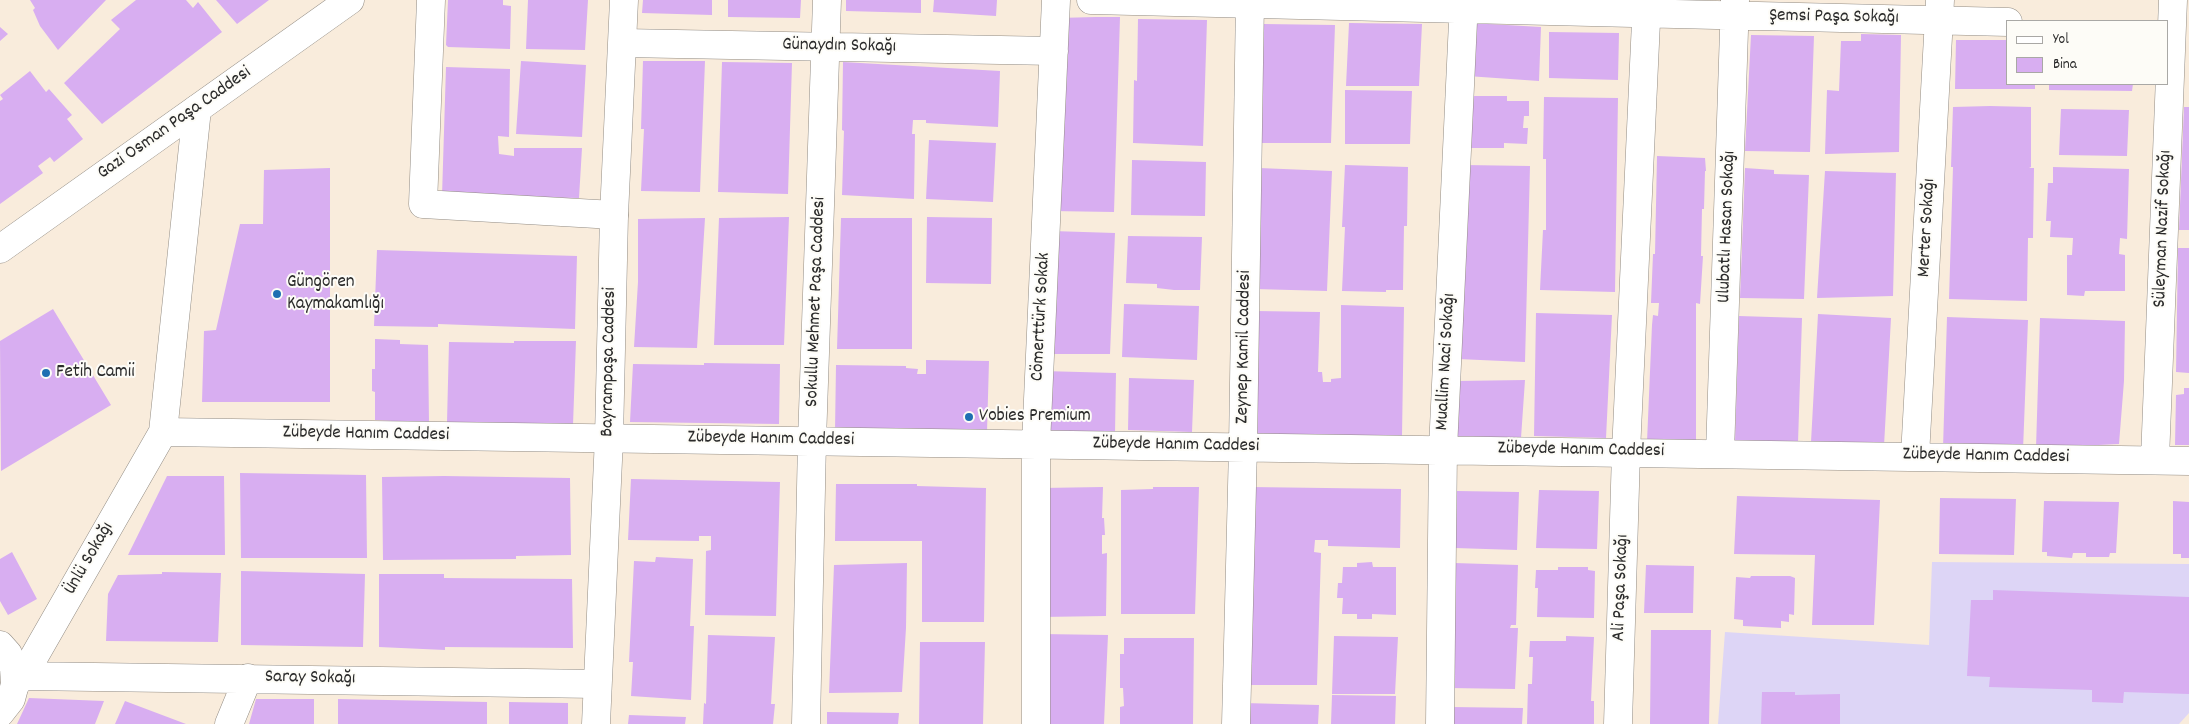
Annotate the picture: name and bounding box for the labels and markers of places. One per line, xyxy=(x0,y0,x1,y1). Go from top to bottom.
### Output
place label: Güngören Kaymakamlığı xyxy=(287,272,384,316)
marker: Güngören Kaymakamlığı xyxy=(271,288,283,300)
place label: Fetih Camii xyxy=(56,362,135,384)
marker: Fetih Camii xyxy=(40,367,52,379)
place label: Vobies Premium xyxy=(979,406,1091,428)
marker: Vobies Premium xyxy=(963,411,975,423)

